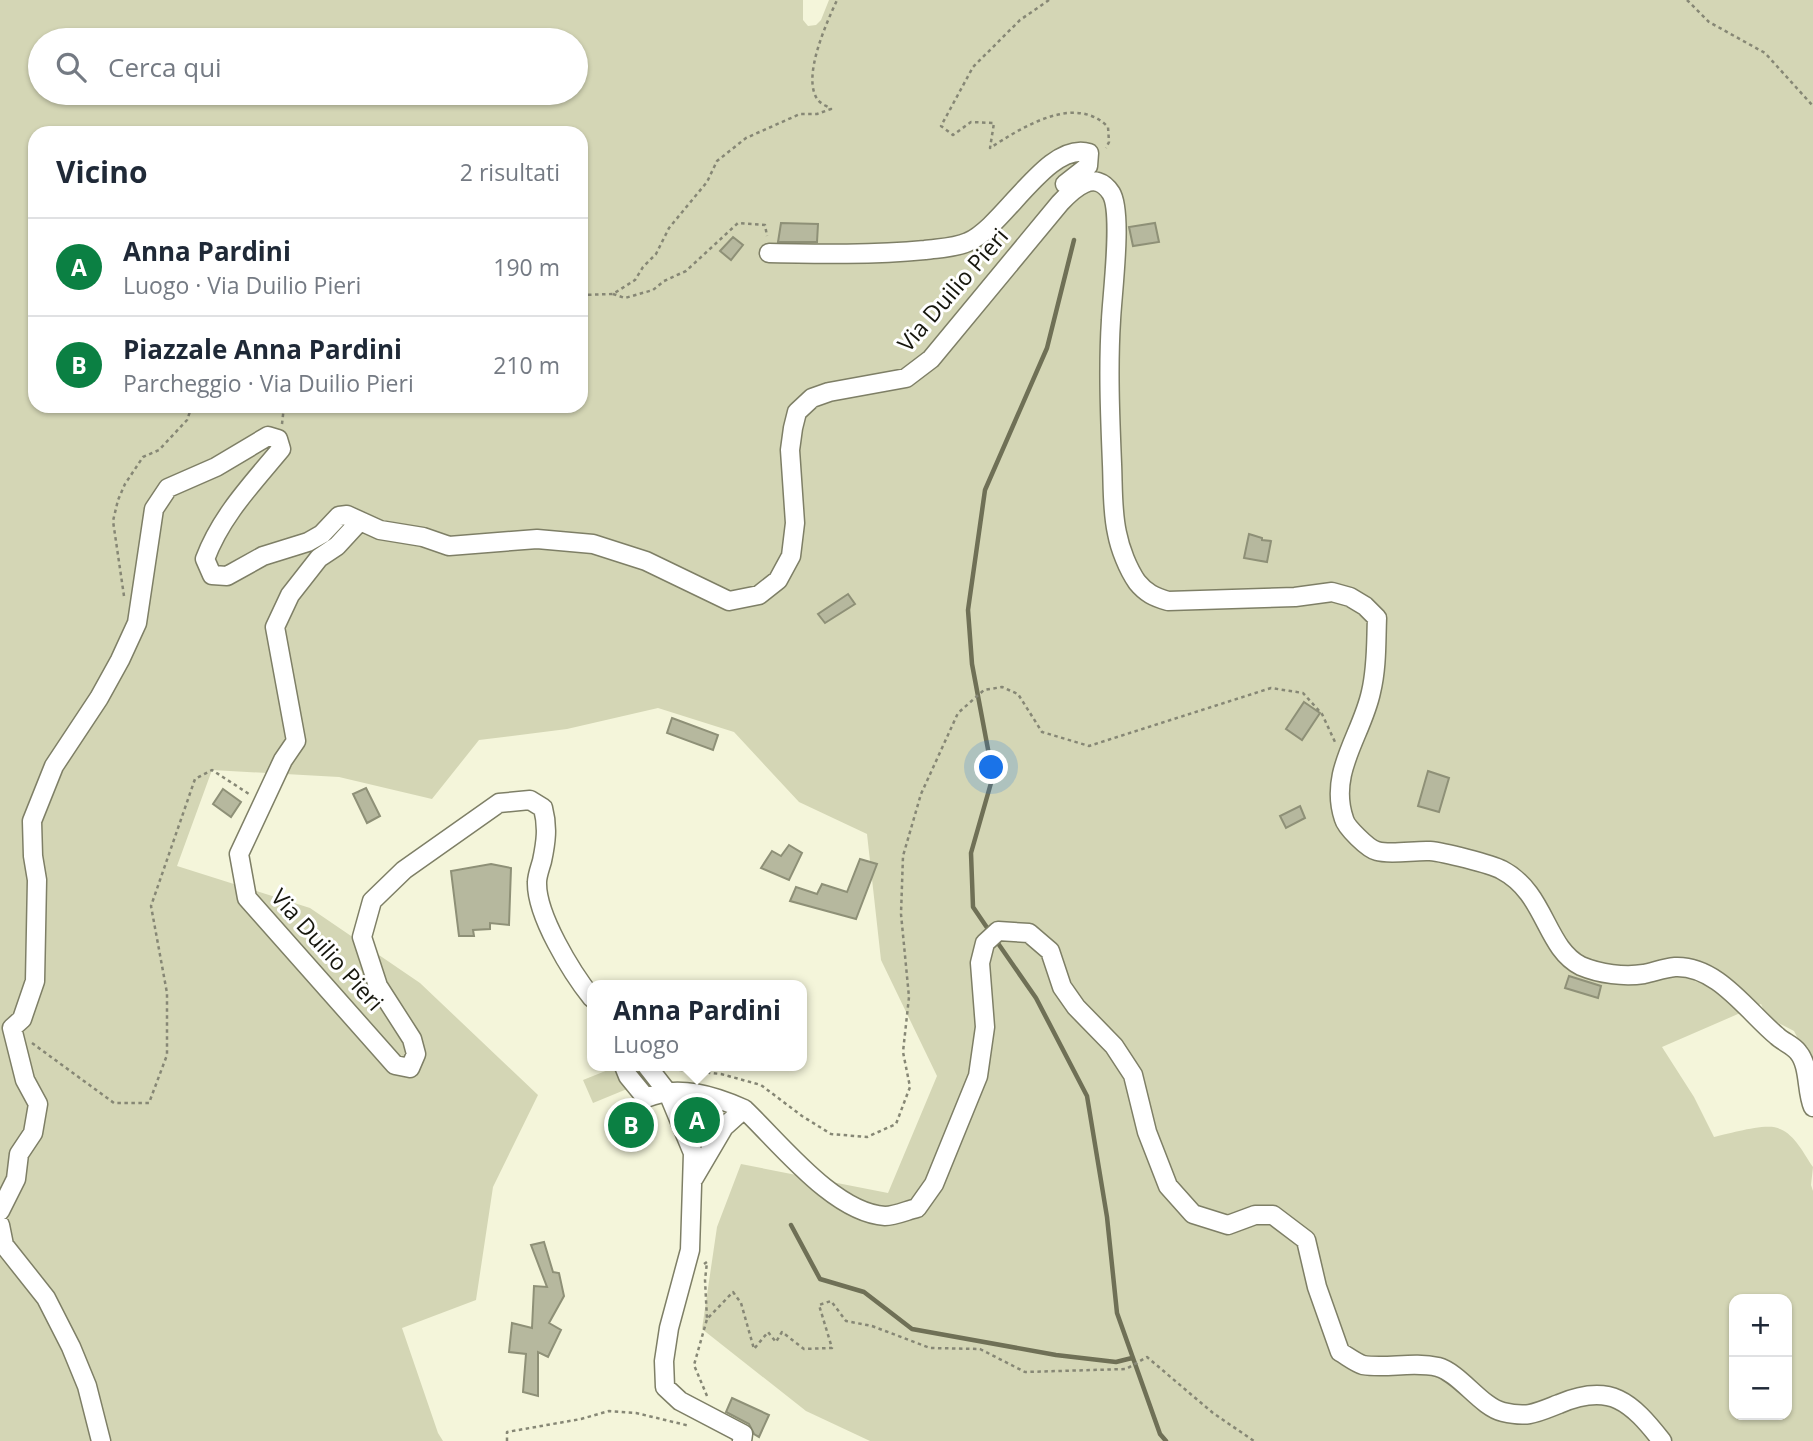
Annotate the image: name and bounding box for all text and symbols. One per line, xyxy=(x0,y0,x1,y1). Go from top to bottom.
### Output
search box xyxy=(28,28,588,105)
icon: search xyxy=(52,48,90,86)
text: Cerca qui xyxy=(108,49,222,85)
text: Vicino xyxy=(56,151,148,192)
text: 2 risultati xyxy=(460,156,560,188)
street label: Via Duilio Pieri xyxy=(890,221,1015,358)
text: Anna Pardini xyxy=(123,233,291,269)
text: A xyxy=(71,251,87,283)
text: 190 m xyxy=(493,251,560,283)
text: Luogo · Via Duilio Pieri xyxy=(123,269,361,301)
text: Piazzale Anna Pardini xyxy=(123,331,402,367)
text: B xyxy=(71,349,87,381)
text: 210 m xyxy=(493,349,560,381)
text: Parcheggio · Via Duilio Pieri xyxy=(123,367,414,399)
your location xyxy=(974,750,1008,784)
street label: Via Duilio Pieri xyxy=(264,881,391,1017)
popup xyxy=(587,980,807,1071)
text: Anna Pardini xyxy=(613,992,781,1028)
text: Luogo xyxy=(613,1028,679,1060)
pin: A xyxy=(674,1094,720,1146)
pin: B xyxy=(608,1099,654,1151)
map controls xyxy=(1729,1294,1792,1420)
button: + xyxy=(1729,1294,1792,1357)
button: − xyxy=(1729,1357,1792,1420)

